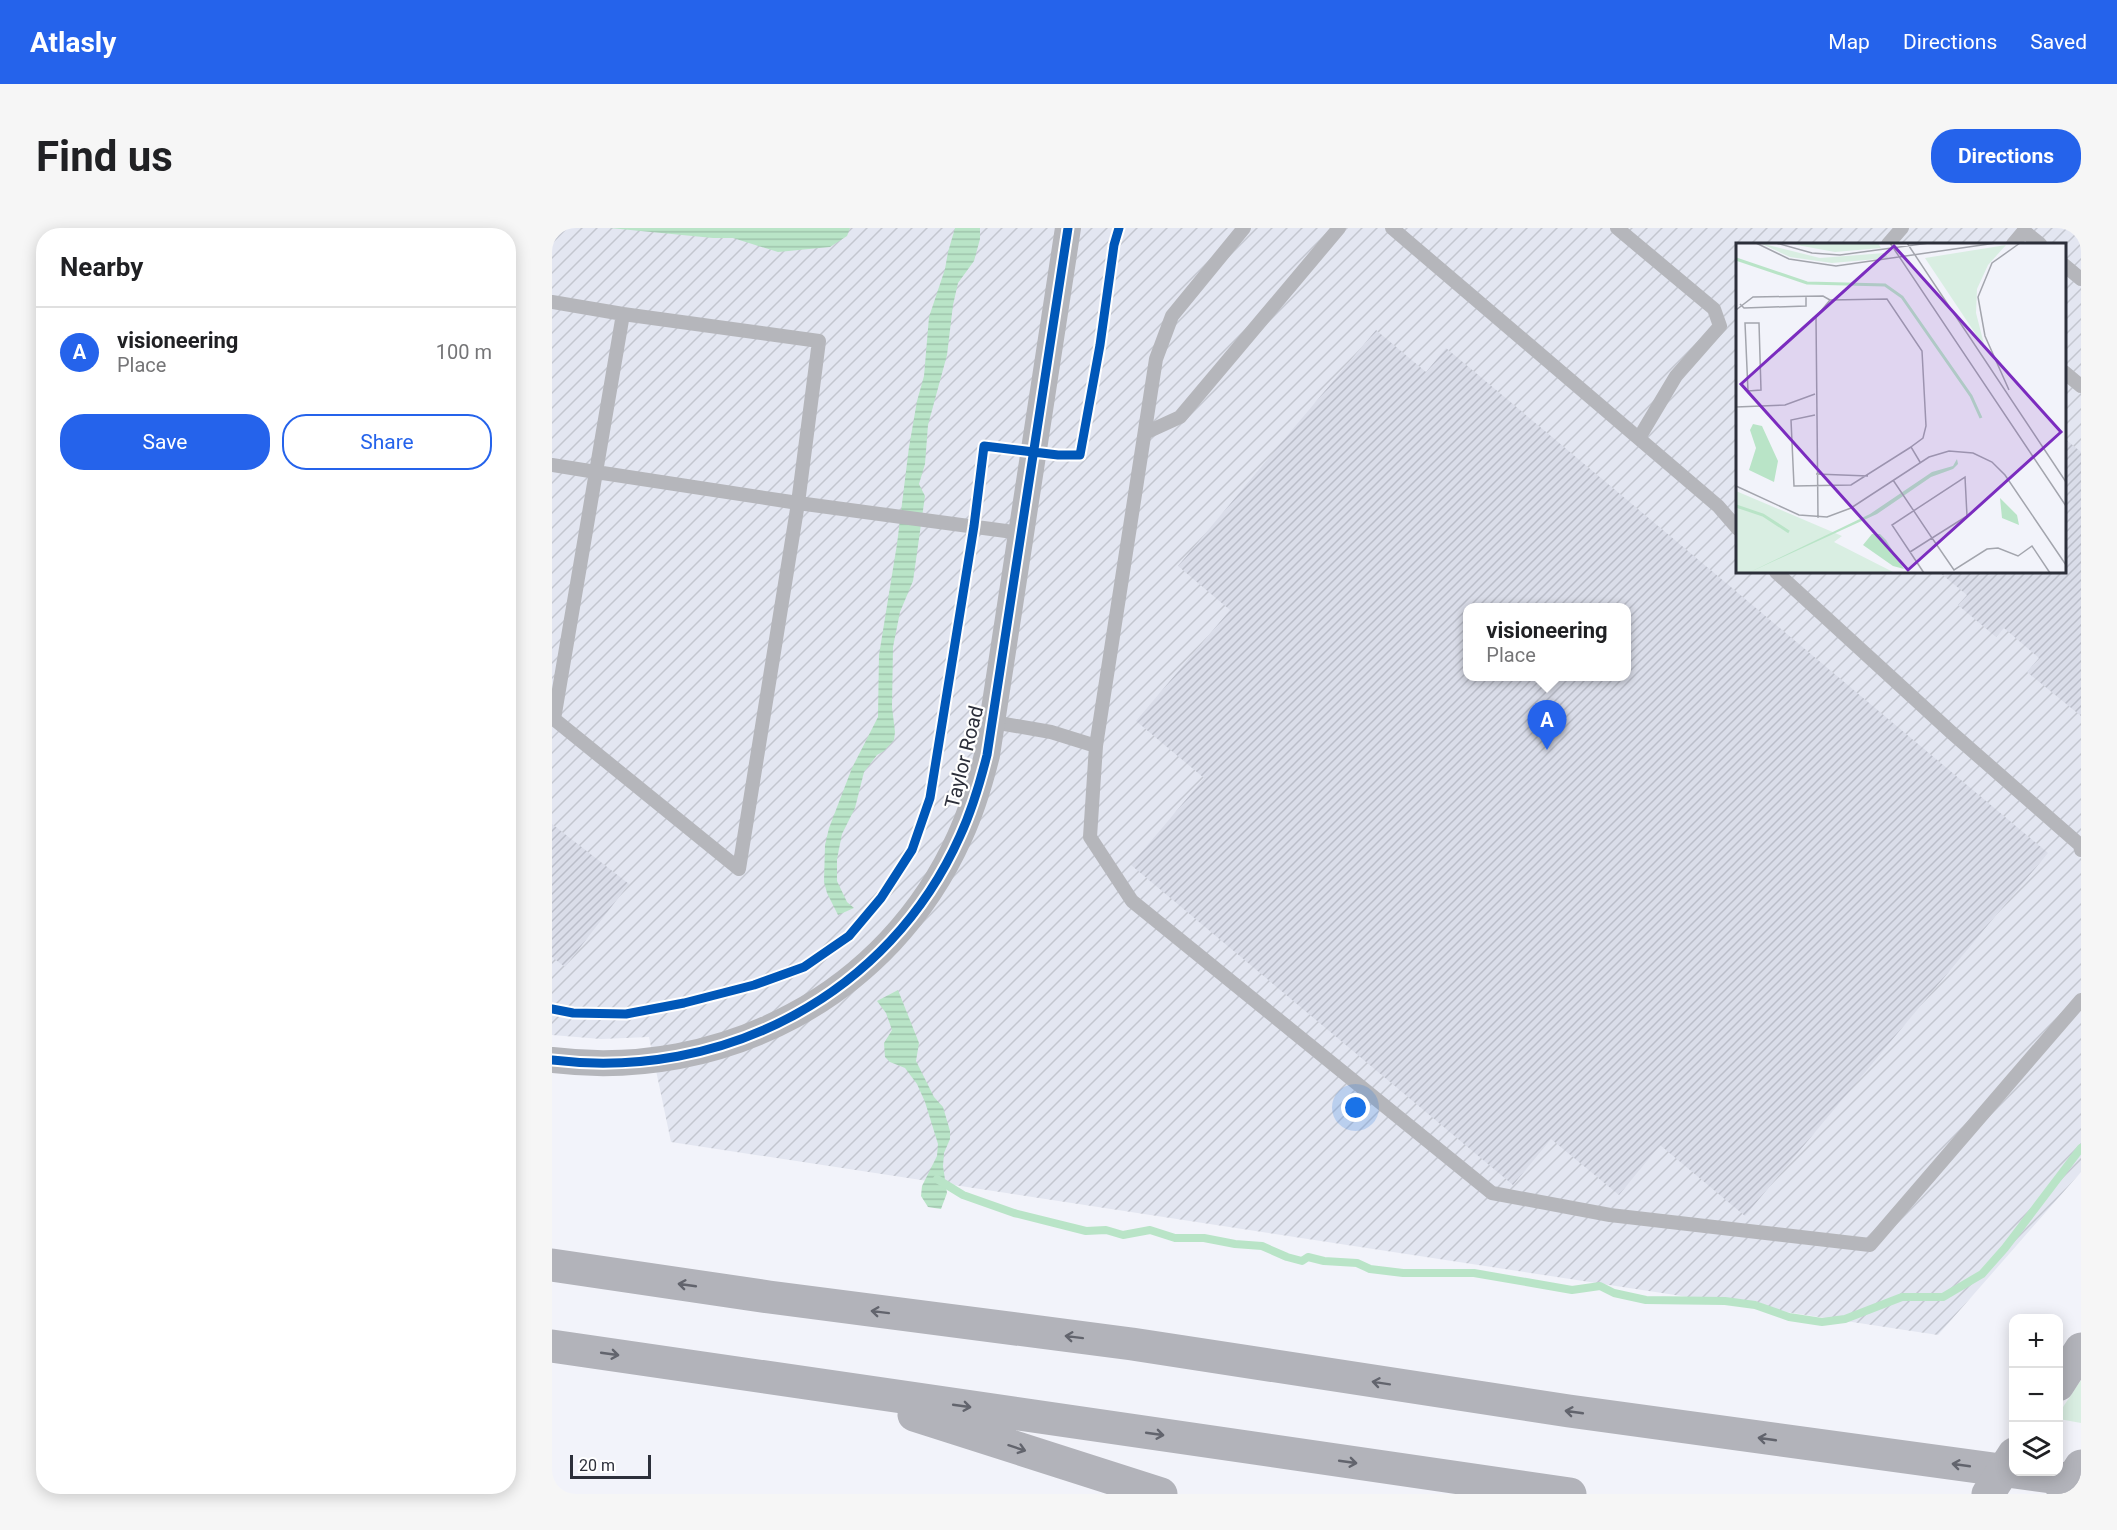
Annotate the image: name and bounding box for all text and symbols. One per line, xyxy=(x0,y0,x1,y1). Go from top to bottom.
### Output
text: Atlasly xyxy=(30,26,116,59)
text: Map xyxy=(1828,30,1870,54)
text: Directions xyxy=(1903,30,1997,54)
text: Saved xyxy=(2030,30,2087,54)
button: Directions xyxy=(1931,129,2081,183)
text: Find us xyxy=(36,132,173,181)
inset map xyxy=(1736,243,2066,573)
text: Nearby xyxy=(60,252,143,282)
text: visioneering xyxy=(117,328,238,353)
text: A xyxy=(73,340,86,364)
text: 100 m xyxy=(436,340,492,364)
text: Place xyxy=(117,353,166,377)
button: Save xyxy=(60,414,270,470)
button: Share xyxy=(282,414,492,470)
popup xyxy=(1463,603,1631,681)
text: visioneering xyxy=(1486,618,1608,643)
text: Place xyxy=(1486,643,1536,667)
pin: A xyxy=(1528,700,1566,750)
street label: Taylor Road xyxy=(940,703,988,811)
your location xyxy=(1341,1093,1370,1122)
one-way arrow xyxy=(678,1280,697,1291)
one-way arrow xyxy=(871,1306,891,1317)
map controls xyxy=(2009,1314,2063,1476)
button: + xyxy=(2009,1314,2063,1368)
one-way arrow xyxy=(1064,1331,1084,1342)
one-way arrow xyxy=(599,1349,619,1360)
button: − xyxy=(2009,1368,2063,1422)
one-way arrow xyxy=(1372,1377,1392,1388)
one-way arrow xyxy=(952,1401,971,1412)
one-way arrow xyxy=(1565,1407,1585,1418)
button: layers xyxy=(2009,1422,2063,1476)
one-way arrow xyxy=(1145,1429,1164,1440)
one-way arrow xyxy=(1758,1433,1778,1444)
one-way arrow xyxy=(1007,1443,1026,1454)
scale bar xyxy=(570,1452,651,1480)
text: 20 m xyxy=(579,1456,615,1475)
one-way arrow xyxy=(1338,1456,1357,1467)
one-way arrow xyxy=(1951,1459,1971,1470)

